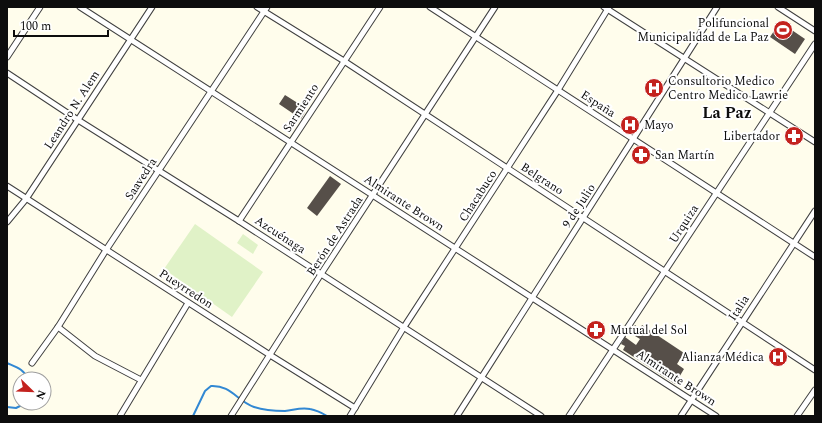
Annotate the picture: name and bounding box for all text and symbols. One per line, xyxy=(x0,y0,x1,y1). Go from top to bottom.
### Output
scale bar xyxy=(14,12,108,38)
place label: Polifuncional Municipalidad de La Paz xyxy=(637,14,769,47)
text: 100 m xyxy=(20,17,51,36)
sports icon: Polifuncional Municipalidad de La Paz xyxy=(772,19,794,41)
street label: Leandro N. Alem xyxy=(39,67,105,153)
place label: Consultorio Medico Centro Medico Lawrie xyxy=(668,72,788,105)
hospital icon: Consultorio Medico Centro Medico Lawrie xyxy=(643,77,665,99)
street label: Sarmiento xyxy=(278,80,324,136)
street label: España xyxy=(577,86,619,123)
district label: La Paz xyxy=(702,101,752,125)
hospital icon: Mayo xyxy=(619,114,641,136)
place label: Mayo xyxy=(644,116,674,135)
pharmacy icon: Libertador xyxy=(783,125,805,147)
place label: Libertador xyxy=(723,127,780,146)
pharmacy icon: San Martín xyxy=(630,144,652,166)
place label: San Martín xyxy=(655,146,715,165)
street label: Saavedra xyxy=(120,154,162,204)
street label: Belgrano xyxy=(517,158,567,200)
street label: Chacabuco xyxy=(454,166,502,226)
street label: Almirante Brown xyxy=(360,170,448,236)
street label: 9 de Julio xyxy=(558,180,600,232)
street label: Berón de Astrada xyxy=(302,192,368,280)
street label: Urquiza xyxy=(664,201,704,247)
street label: Azcuénaga xyxy=(251,211,309,259)
street label: Pueyrredon xyxy=(155,264,217,314)
street label: Italia xyxy=(723,291,755,325)
pharmacy icon: Mutual del Sol xyxy=(585,319,607,341)
place label: Mutual del Sol xyxy=(610,321,687,340)
street label: Almirante Brown xyxy=(632,345,720,411)
hospital icon: Alianza Médica xyxy=(767,346,789,368)
place label: Alianza Médica xyxy=(681,348,764,367)
north arrow xyxy=(12,371,52,411)
text: N xyxy=(31,387,50,402)

